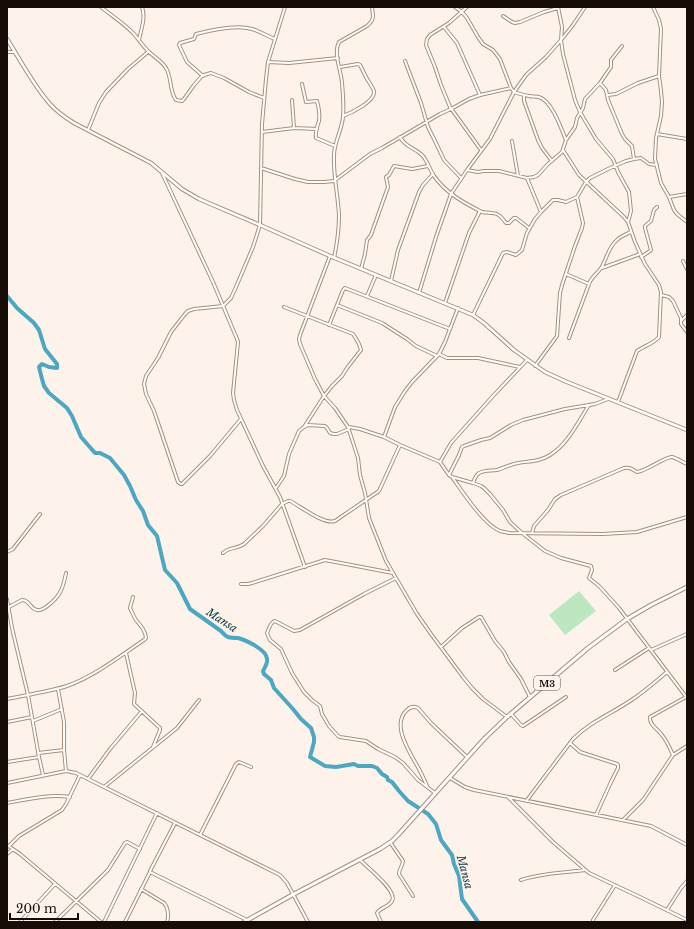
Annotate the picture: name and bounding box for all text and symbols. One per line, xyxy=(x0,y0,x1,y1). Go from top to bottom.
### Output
water label: Mansa xyxy=(203,604,240,635)
road number: M3 xyxy=(534,676,560,690)
water label: Mansa xyxy=(454,853,476,890)
scale bar xyxy=(10,895,78,921)
text: 200 m xyxy=(16,901,57,916)

